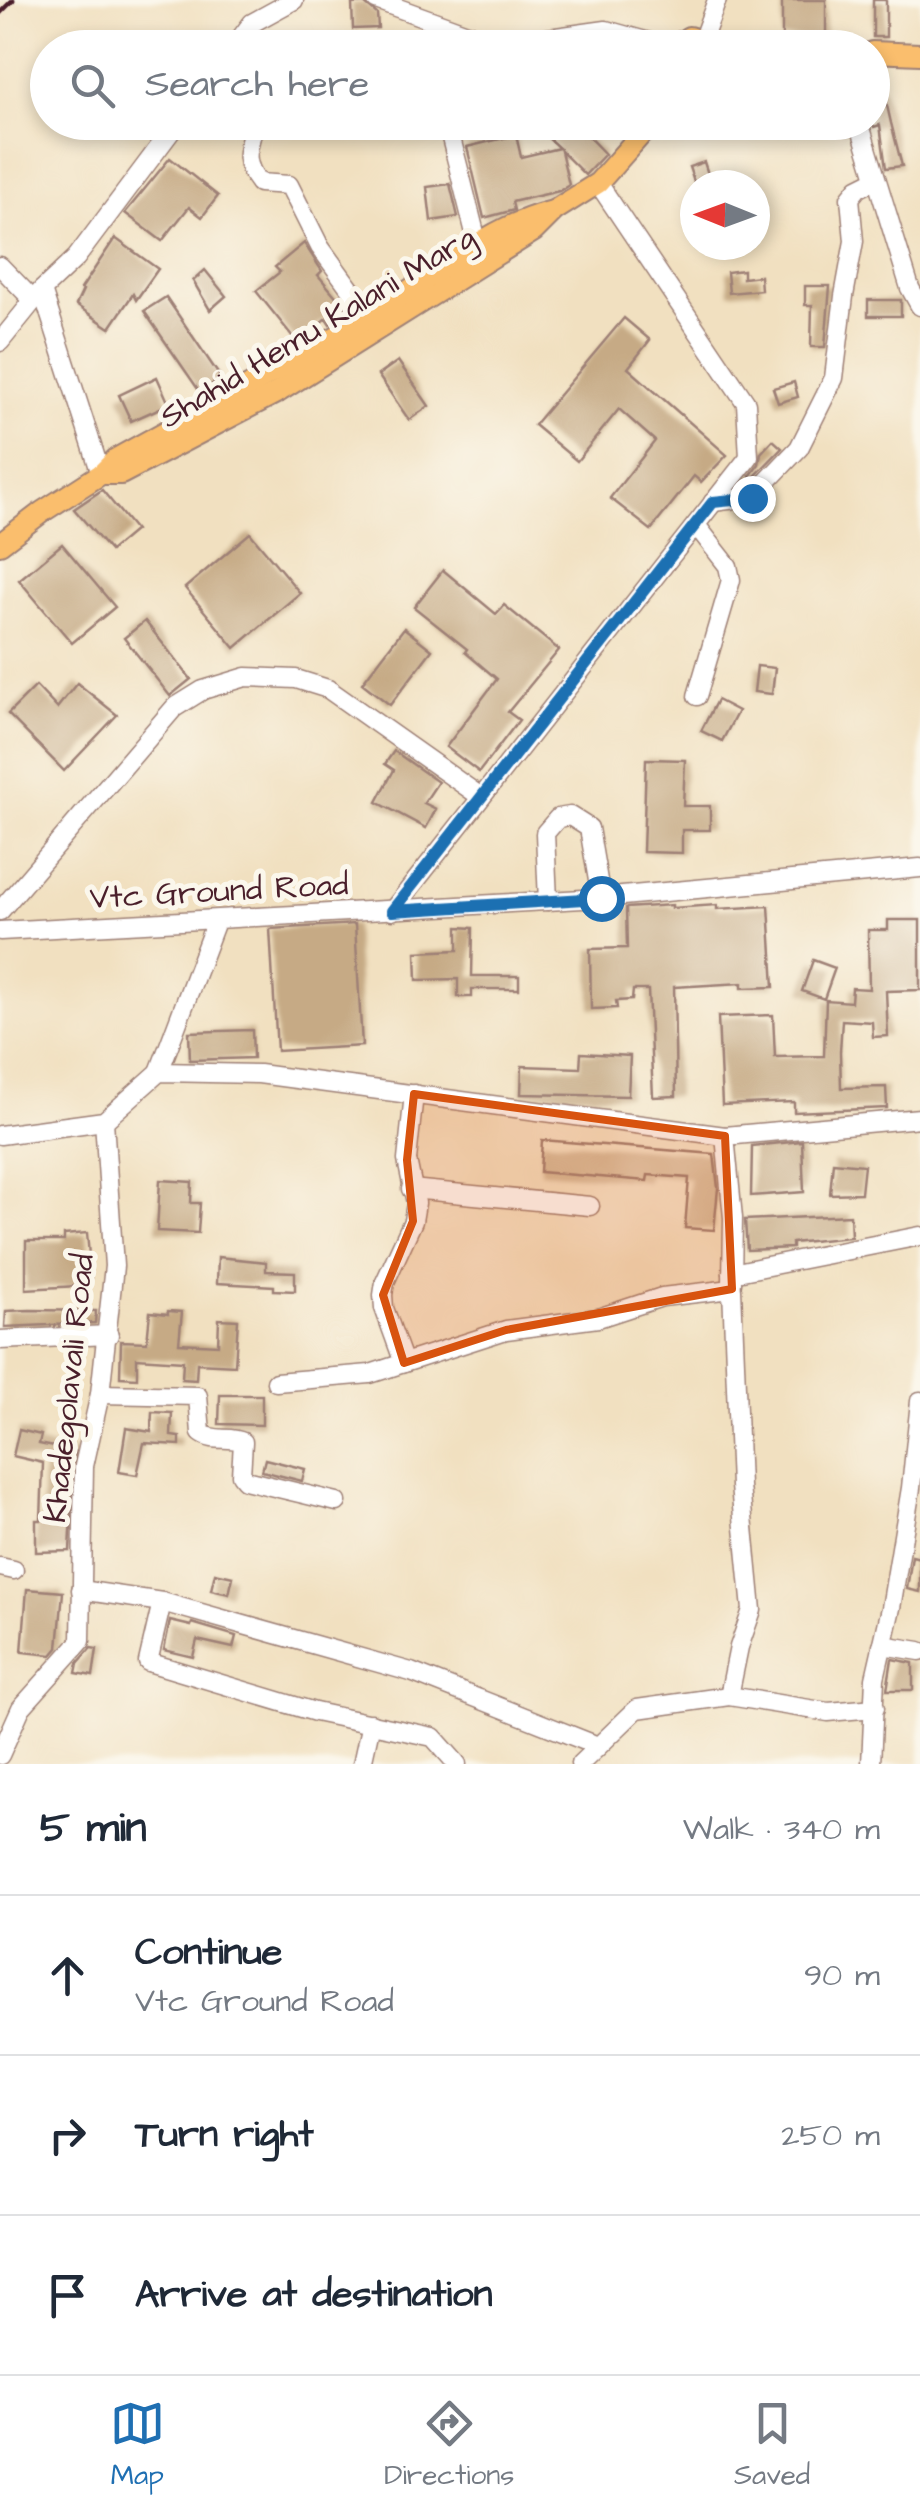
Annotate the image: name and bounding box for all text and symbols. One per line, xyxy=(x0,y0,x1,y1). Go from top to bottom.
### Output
search box xyxy=(30,30,890,140)
icon: search xyxy=(65,58,120,113)
text: Search here xyxy=(145,59,369,111)
north arrow xyxy=(680,170,770,260)
street label: Shahid Hemu Kalani Marg xyxy=(152,215,484,439)
route end xyxy=(730,476,776,522)
street label: Vtc Ground Road xyxy=(89,862,350,921)
route start xyxy=(579,876,625,922)
street label: Khadegolavali Road xyxy=(33,1251,106,1525)
text: 5 min xyxy=(40,1800,147,1858)
text: Walk · 340 m xyxy=(683,1807,880,1852)
text: Continue xyxy=(135,1927,282,1979)
icon: ahead xyxy=(40,1948,95,2003)
text: 90 m xyxy=(804,1953,880,1998)
text: Vtc Ground Road xyxy=(135,1979,394,2024)
icon: right xyxy=(40,2108,95,2163)
text: Turn right xyxy=(135,2109,314,2161)
text: 250 m xyxy=(781,2113,880,2158)
icon: arrive xyxy=(40,2268,95,2323)
text: Arrive at destination xyxy=(135,2269,492,2321)
tab: Map xyxy=(110,2396,165,2495)
tab: Directions xyxy=(384,2396,514,2495)
tab: Saved xyxy=(734,2396,810,2495)

